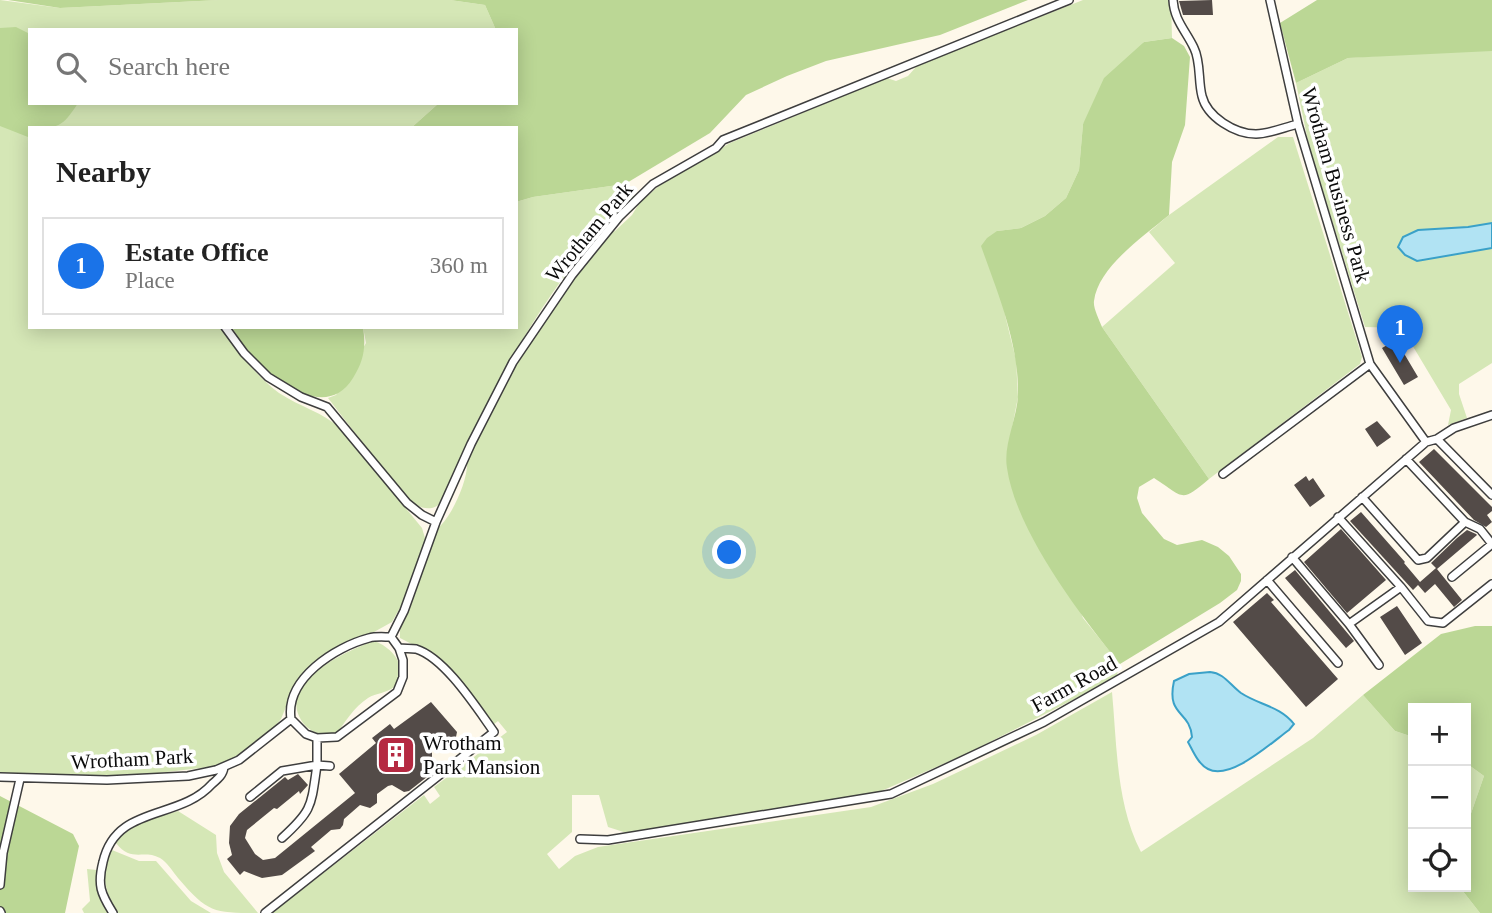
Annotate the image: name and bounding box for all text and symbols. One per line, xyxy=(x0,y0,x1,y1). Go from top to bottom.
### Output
search box xyxy=(28,28,518,105)
icon: search xyxy=(52,48,90,86)
text: Search here xyxy=(108,52,230,81)
street label: Wrotham Business Park xyxy=(1297,85,1376,286)
text: Nearby xyxy=(56,155,151,188)
street label: Wrotham Park xyxy=(541,177,638,287)
text: Estate Office xyxy=(125,238,269,267)
text: 1 xyxy=(75,253,87,278)
text: 360 m xyxy=(430,253,488,278)
text: Place xyxy=(125,268,175,293)
pin: 1 xyxy=(1377,305,1423,363)
your location xyxy=(712,535,746,569)
street label: Farm Road xyxy=(1027,650,1121,717)
map controls xyxy=(1408,703,1471,892)
button: + xyxy=(1408,703,1471,766)
place label: Wrotham Park Mansion xyxy=(423,731,541,779)
building icon: Wrotham Park Mansion xyxy=(375,734,417,776)
street label: Wrotham Park xyxy=(70,744,194,774)
button: − xyxy=(1408,766,1471,829)
button: locate xyxy=(1408,829,1471,892)

